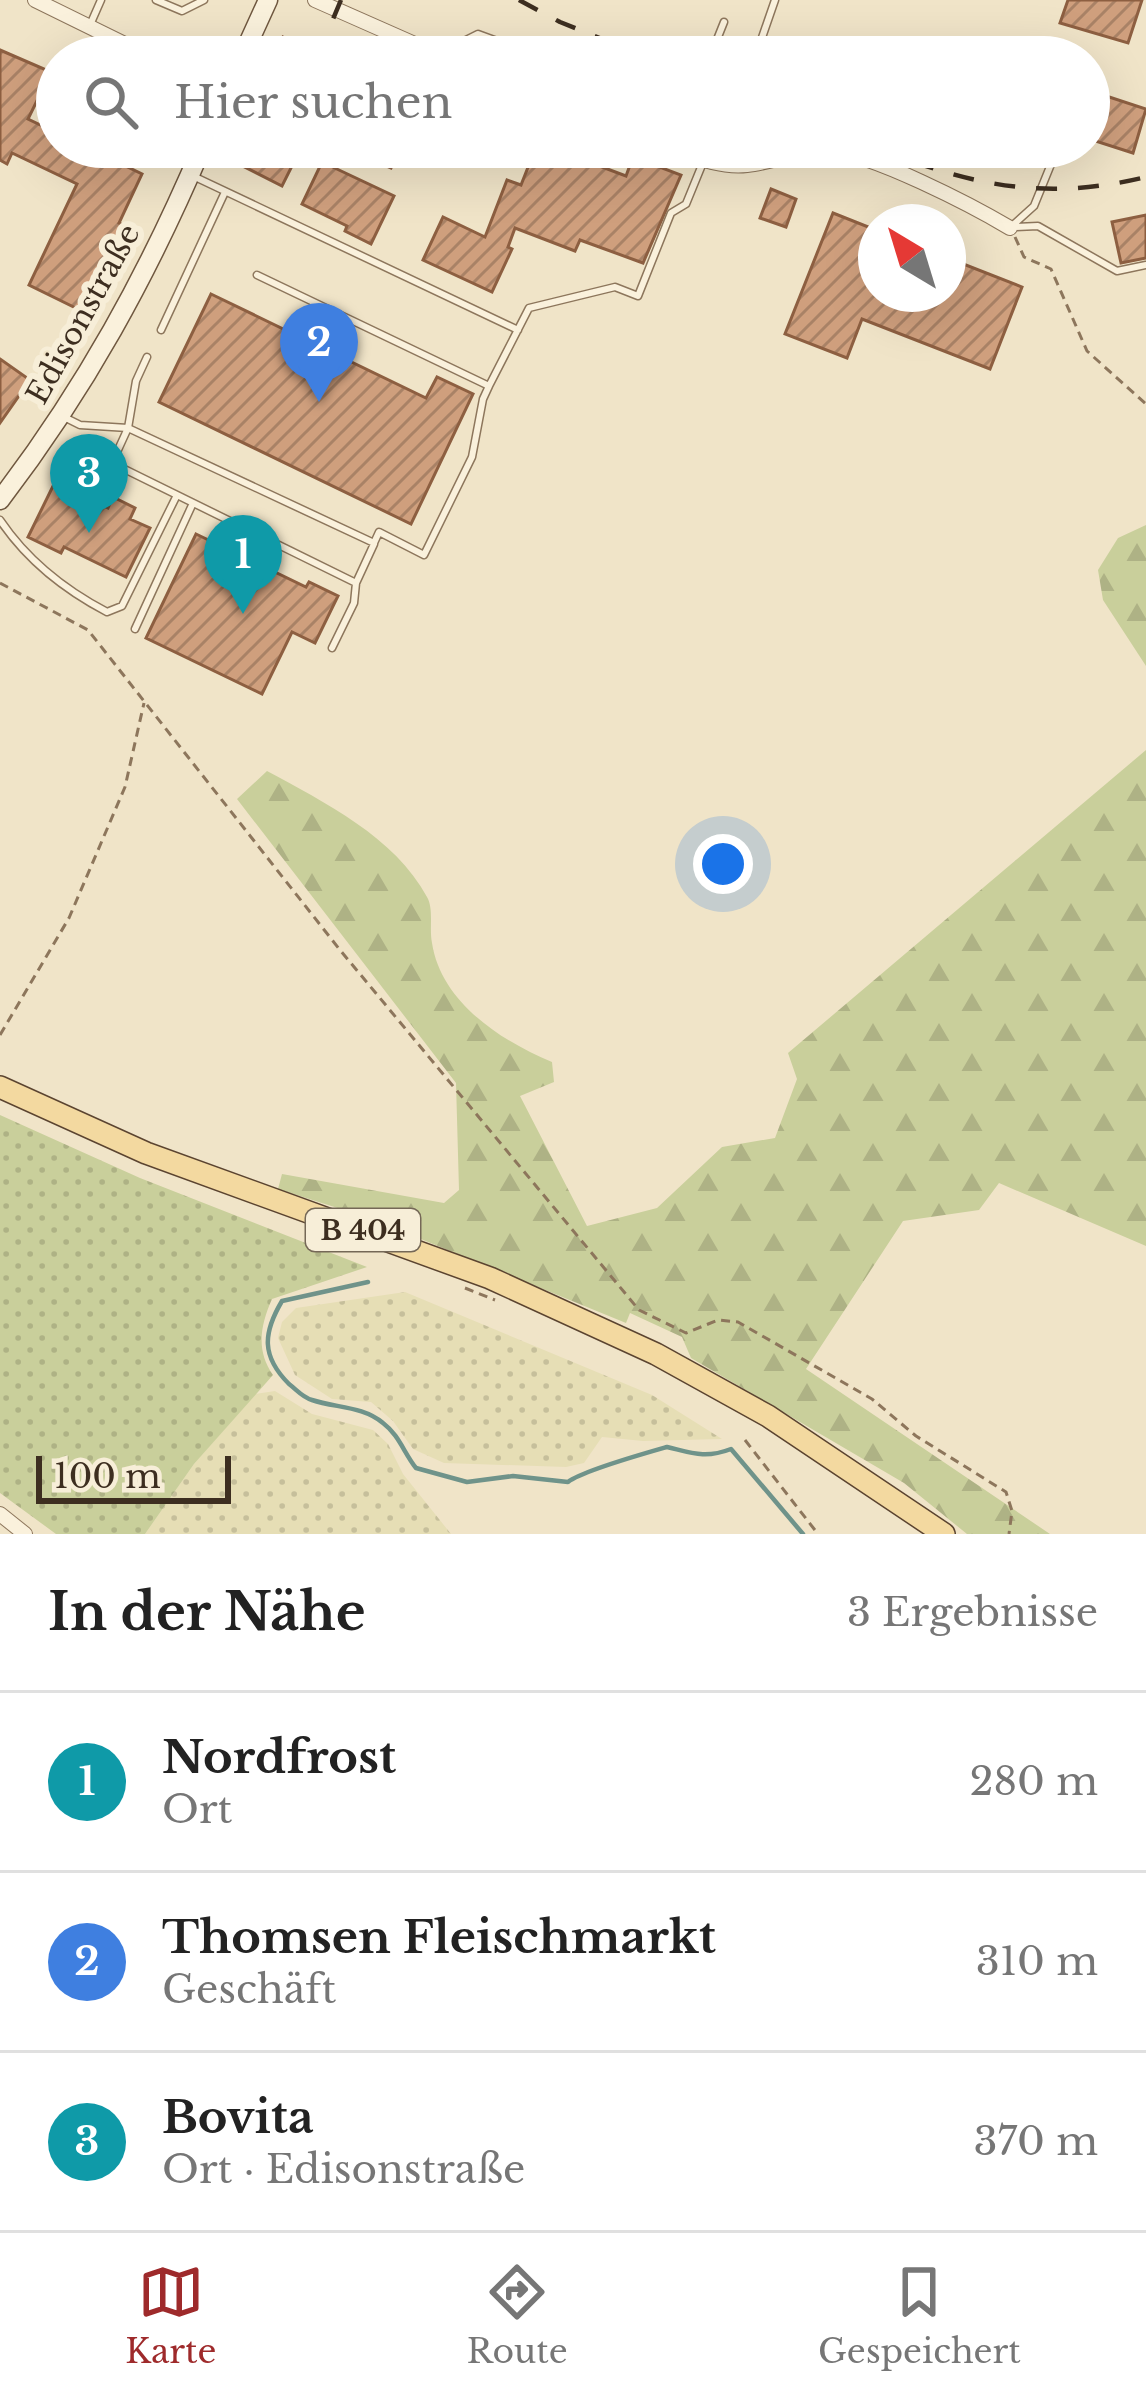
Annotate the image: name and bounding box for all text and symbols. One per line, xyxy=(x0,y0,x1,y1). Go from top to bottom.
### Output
search box xyxy=(36,36,1110,168)
icon: search xyxy=(78,69,144,135)
text: Hier suchen xyxy=(174,74,452,130)
north arrow xyxy=(858,204,966,312)
street label: Edisonstraße xyxy=(18,218,148,410)
pin: 2 xyxy=(280,303,358,402)
pin: 3 xyxy=(50,434,128,533)
pin: 1 xyxy=(204,515,282,614)
your location xyxy=(693,834,753,894)
road number: B 404 xyxy=(306,1209,420,1251)
scale bar xyxy=(36,1450,231,1503)
text: 100 m xyxy=(54,1456,161,1497)
text: In der Nähe xyxy=(48,1581,366,1644)
text: 3 Ergebnisse xyxy=(847,1588,1098,1637)
text: Nordfrost xyxy=(162,1729,396,1785)
text: 1 xyxy=(78,1757,96,1806)
text: 280 m xyxy=(969,1757,1098,1806)
text: Ort xyxy=(162,1785,232,1834)
text: Thomsen Fleischmarkt xyxy=(162,1909,716,1965)
text: 2 xyxy=(74,1937,100,1986)
text: 310 m xyxy=(976,1937,1098,1986)
text: Geschäft xyxy=(162,1965,336,2014)
text: Bovita xyxy=(162,2089,314,2145)
text: 3 xyxy=(75,2117,99,2166)
text: 370 m xyxy=(974,2117,1098,2166)
text: Ort · Edisonstraße xyxy=(162,2145,525,2194)
tab: Karte xyxy=(125,2259,216,2372)
tab: Route xyxy=(467,2259,568,2372)
tab: Gespeichert xyxy=(818,2259,1021,2372)

